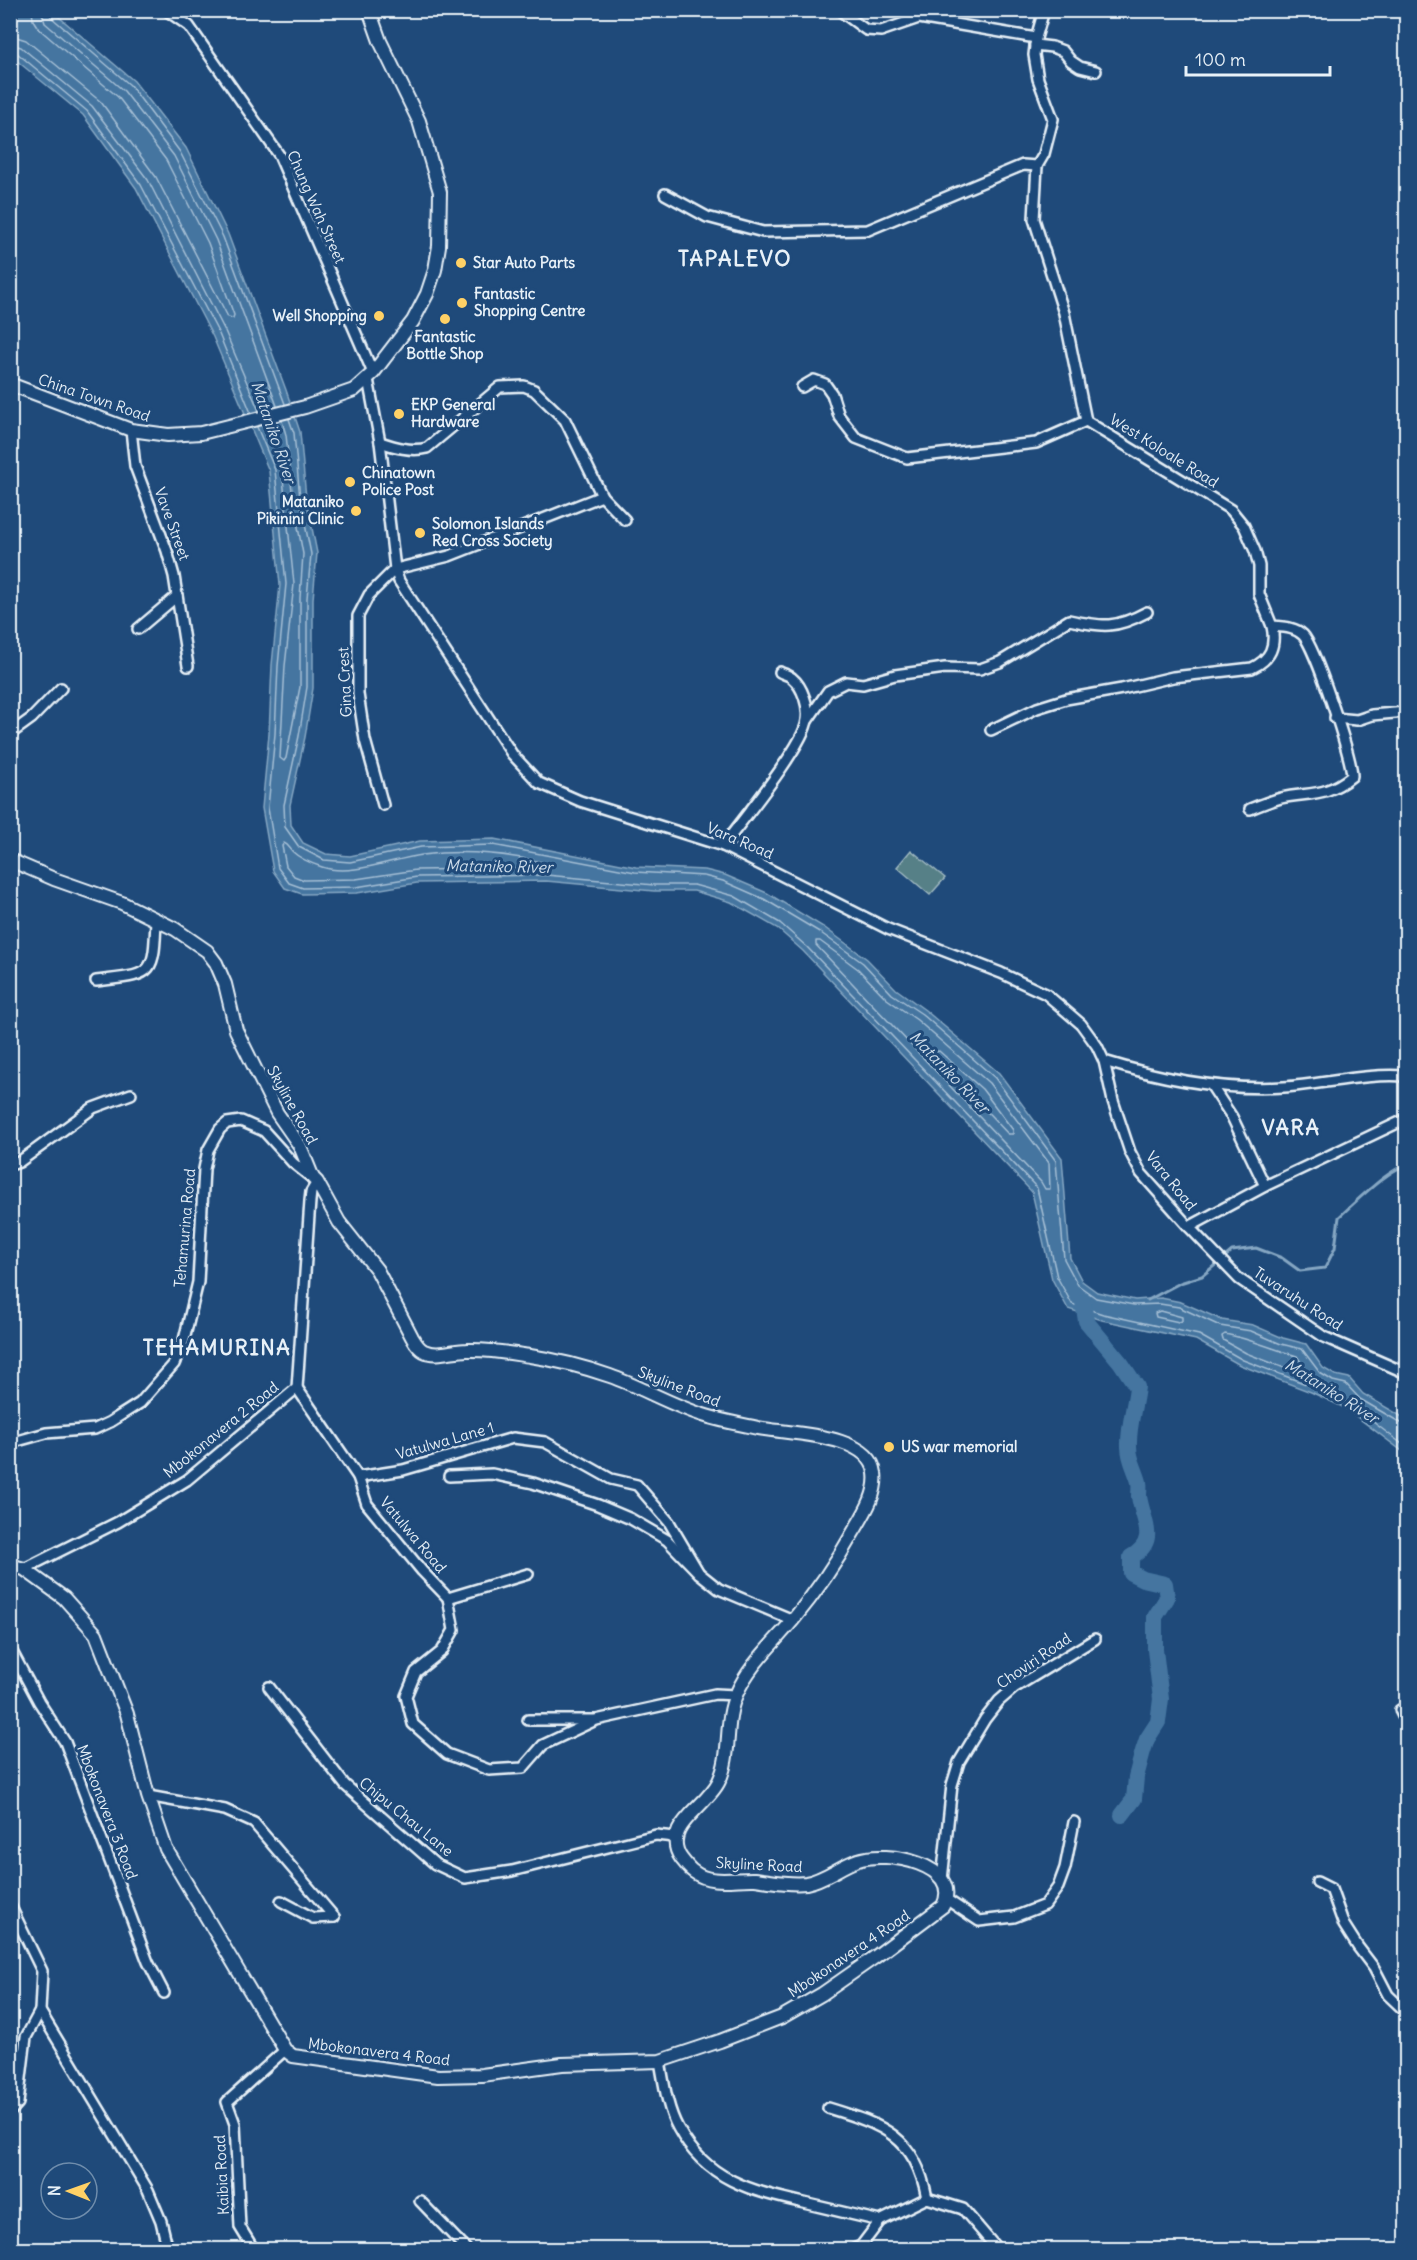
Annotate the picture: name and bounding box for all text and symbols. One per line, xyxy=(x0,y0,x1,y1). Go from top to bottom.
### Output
scale bar xyxy=(1186,39,1330,77)
text: 100 m xyxy=(1195,48,1246,71)
street label: Chung Wah Street xyxy=(283,147,350,266)
district label: TAPALEVO xyxy=(678,245,792,272)
place label: Star Auto Parts xyxy=(473,253,575,272)
marker: Star Auto Parts xyxy=(454,256,468,270)
place label: Fantastic Shopping Centre xyxy=(474,284,585,321)
marker: Fantastic Shopping Centre xyxy=(455,296,469,310)
place label: Well Shopping xyxy=(273,306,367,326)
marker: Well Shopping xyxy=(372,309,386,323)
marker: Fantastic Bottle Shop xyxy=(438,312,452,326)
place label: Fantastic Bottle Shop xyxy=(406,327,484,364)
street label: China Town Road xyxy=(36,369,153,426)
water label: Mataniko River xyxy=(247,378,302,488)
place label: EKP General Hardware xyxy=(411,395,495,431)
marker: EKP General Hardware xyxy=(392,407,406,421)
street label: West Koloale Road xyxy=(1106,409,1222,492)
place label: Chinatown Police Post xyxy=(362,463,435,499)
marker: Chinatown Police Post xyxy=(343,475,357,489)
street label: Vave Street xyxy=(150,485,194,563)
place label: Mataniko Pikinini Clinic xyxy=(257,492,345,528)
marker: Mataniko Pikinini Clinic xyxy=(349,504,363,518)
place label: Solomon Islands Red Cross Society xyxy=(432,514,553,551)
marker: Solomon Islands Red Cross Society xyxy=(413,526,427,540)
street label: Gina Crest xyxy=(333,646,356,718)
street label: Vara Road xyxy=(704,818,777,863)
water label: Mataniko River xyxy=(445,855,555,877)
water label: Mataniko River xyxy=(906,1027,996,1119)
street label: Skyline Road xyxy=(263,1062,322,1147)
district label: VARA xyxy=(1262,1114,1320,1141)
street label: Vara Road xyxy=(1142,1147,1201,1214)
street label: Tehamurina Road xyxy=(170,1167,199,1288)
street label: Tuvaruhu Road xyxy=(1250,1263,1346,1334)
district label: TEHAMURINA xyxy=(143,1334,291,1361)
water label: Mataniko River xyxy=(1281,1354,1385,1429)
street label: Skyline Road xyxy=(635,1362,723,1411)
street label: Mbokonavera 2 Road xyxy=(159,1377,282,1482)
street label: Vatulwa Lane 1 xyxy=(394,1417,496,1464)
place label: US war memorial xyxy=(901,1437,1017,1456)
marker: US war memorial xyxy=(882,1440,896,1454)
street label: Vatulwa Road xyxy=(376,1493,451,1577)
street label: Choviri Road xyxy=(993,1629,1075,1692)
street label: Mbokonavera 3 Road xyxy=(73,1742,142,1882)
street label: Chipu Chau Lane xyxy=(355,1773,457,1860)
street label: Skyline Road xyxy=(715,1853,803,1876)
street label: Mbokonavera 4 Road xyxy=(784,1906,913,2001)
street label: Mbokonavera 4 Road xyxy=(307,2033,451,2070)
street label: Kaibia Road xyxy=(210,2134,233,2215)
north arrow xyxy=(39,2161,99,2221)
text: N xyxy=(44,2185,64,2196)

